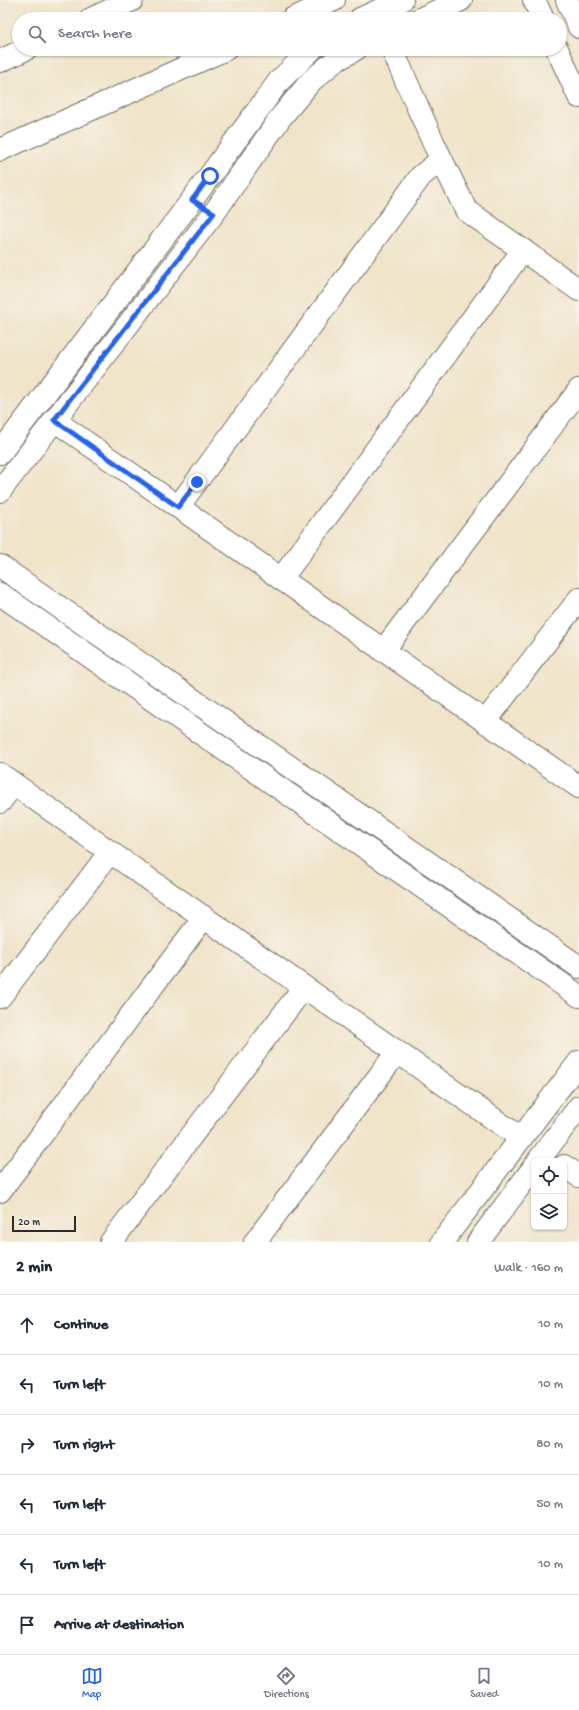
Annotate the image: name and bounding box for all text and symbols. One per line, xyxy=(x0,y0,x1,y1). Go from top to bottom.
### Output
search box xyxy=(12,12,567,56)
icon: search xyxy=(26,23,48,45)
text: Search here xyxy=(58,25,132,43)
route start xyxy=(201,167,219,185)
route end xyxy=(188,473,206,491)
map controls xyxy=(531,1158,567,1230)
button: locate xyxy=(531,1158,567,1194)
button: layers xyxy=(531,1194,567,1230)
scale bar xyxy=(12,1214,76,1233)
text: 20 m xyxy=(18,1217,40,1229)
text: 2 min xyxy=(16,1258,52,1278)
text: Walk · 160 m xyxy=(494,1261,563,1276)
icon: ahead xyxy=(16,1314,38,1336)
text: Continue xyxy=(54,1316,108,1334)
text: 10 m xyxy=(538,1317,563,1332)
icon: left xyxy=(16,1374,38,1396)
text: Turn left xyxy=(54,1376,105,1394)
text: 10 m xyxy=(538,1377,563,1392)
icon: right xyxy=(16,1434,38,1456)
text: Turn right xyxy=(54,1436,114,1454)
text: 80 m xyxy=(536,1437,563,1452)
icon: left xyxy=(16,1494,38,1516)
text: Turn left xyxy=(54,1496,105,1514)
text: 50 m xyxy=(536,1497,563,1512)
icon: left xyxy=(16,1554,38,1576)
text: Turn left xyxy=(54,1556,105,1574)
text: 10 m xyxy=(538,1557,563,1572)
icon: arrive xyxy=(16,1614,38,1636)
text: Arrive at destination xyxy=(54,1616,184,1634)
tab: Map xyxy=(81,1665,103,1701)
tab: Directions xyxy=(264,1665,309,1701)
tab: Saved xyxy=(470,1665,498,1701)

